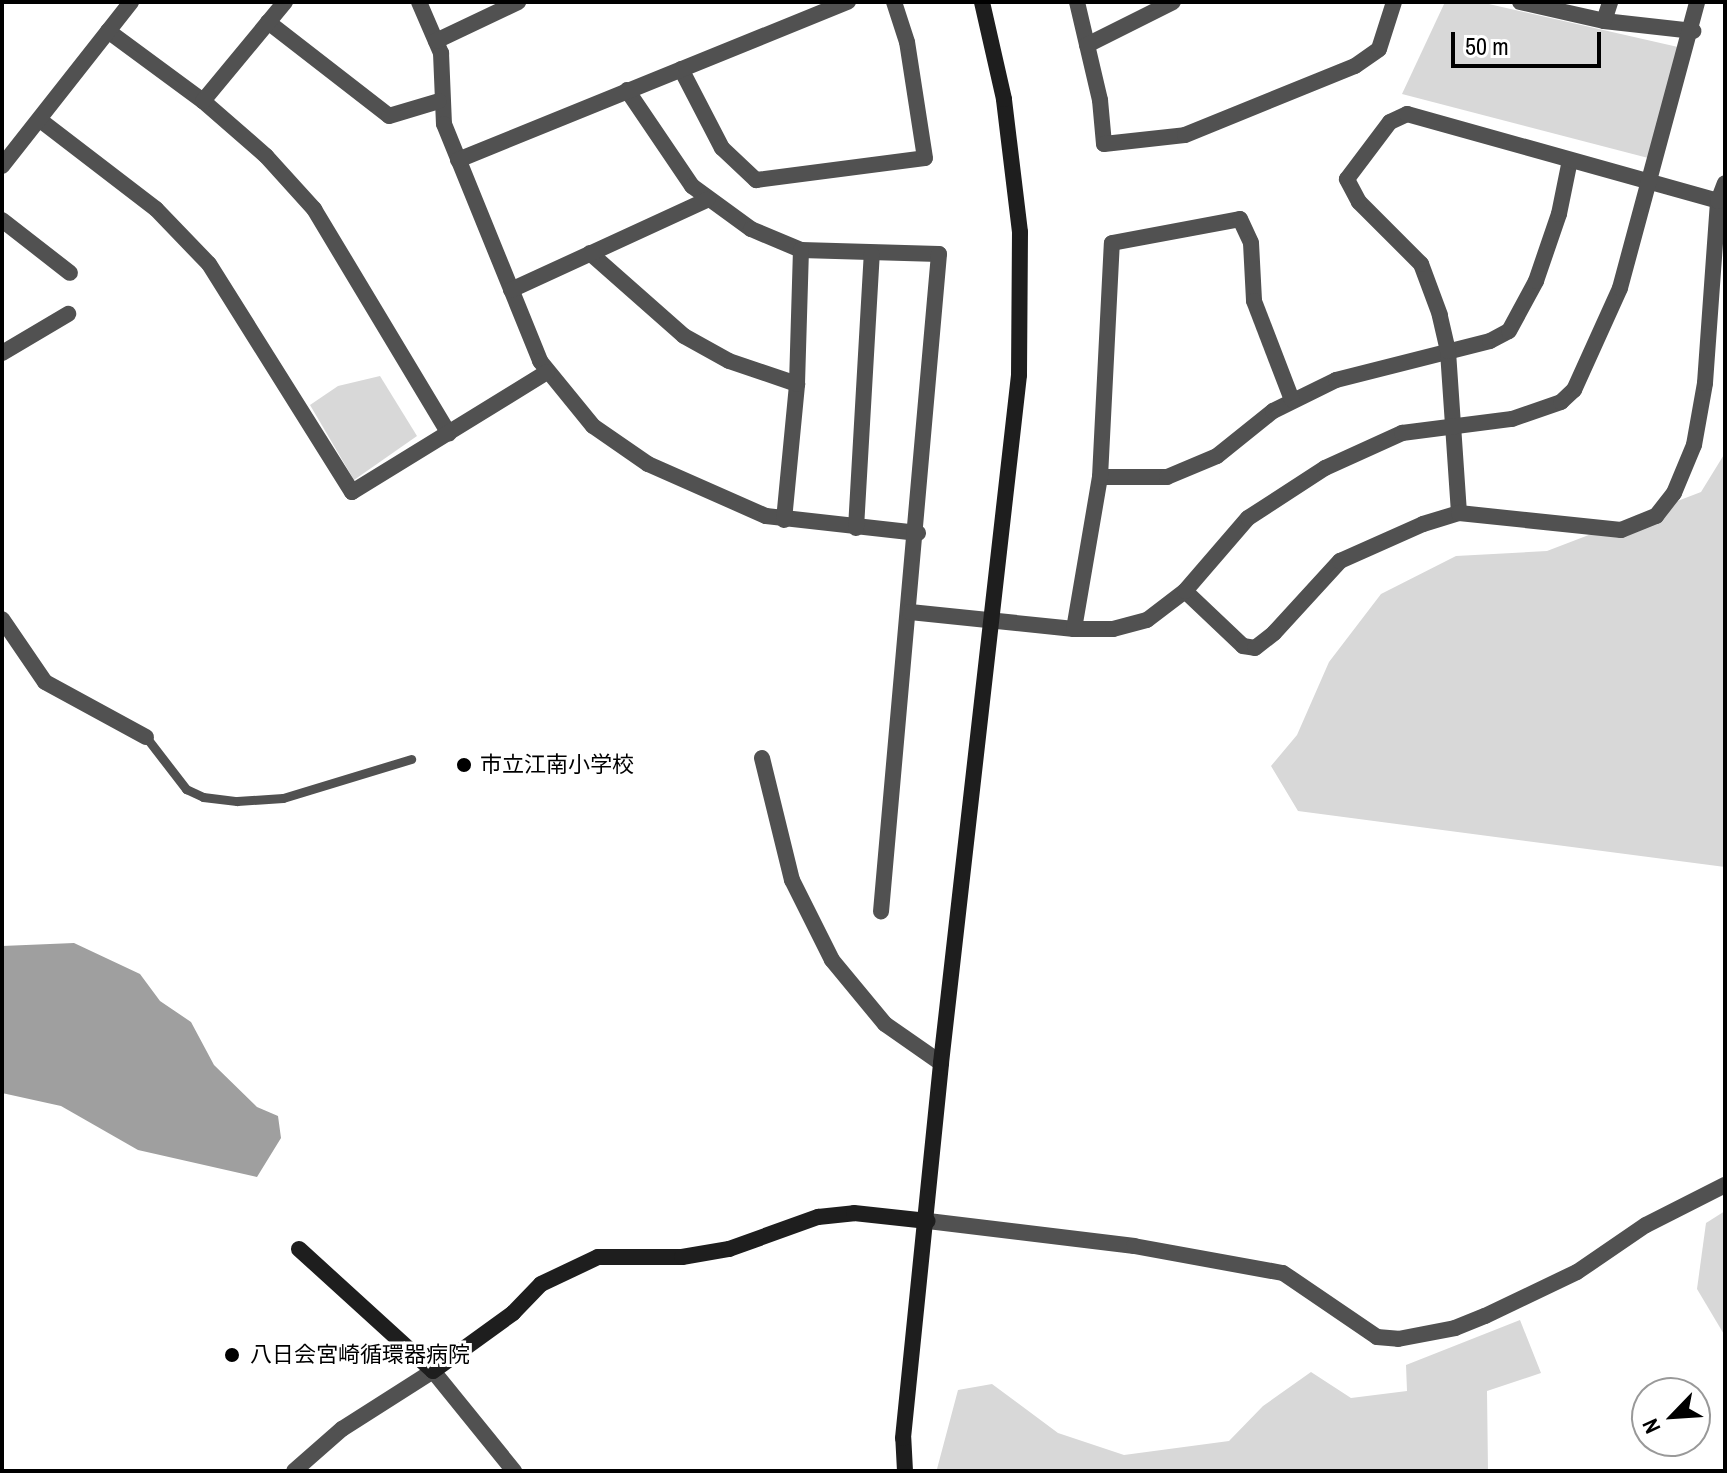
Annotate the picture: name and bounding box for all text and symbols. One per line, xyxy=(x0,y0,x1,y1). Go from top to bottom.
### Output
scale bar xyxy=(1455,16,1605,66)
text: 50 m xyxy=(1465,30,1509,62)
place label: 市立江南小学校 xyxy=(480,752,634,778)
marker: 市立江南小学校 xyxy=(455,756,473,774)
place label: 八日会宮崎循環器病院 xyxy=(250,1342,470,1368)
marker: 八日会宮崎循環器病院 xyxy=(221,1344,243,1366)
north arrow xyxy=(1631,1377,1711,1457)
text: N xyxy=(1635,1414,1667,1439)

